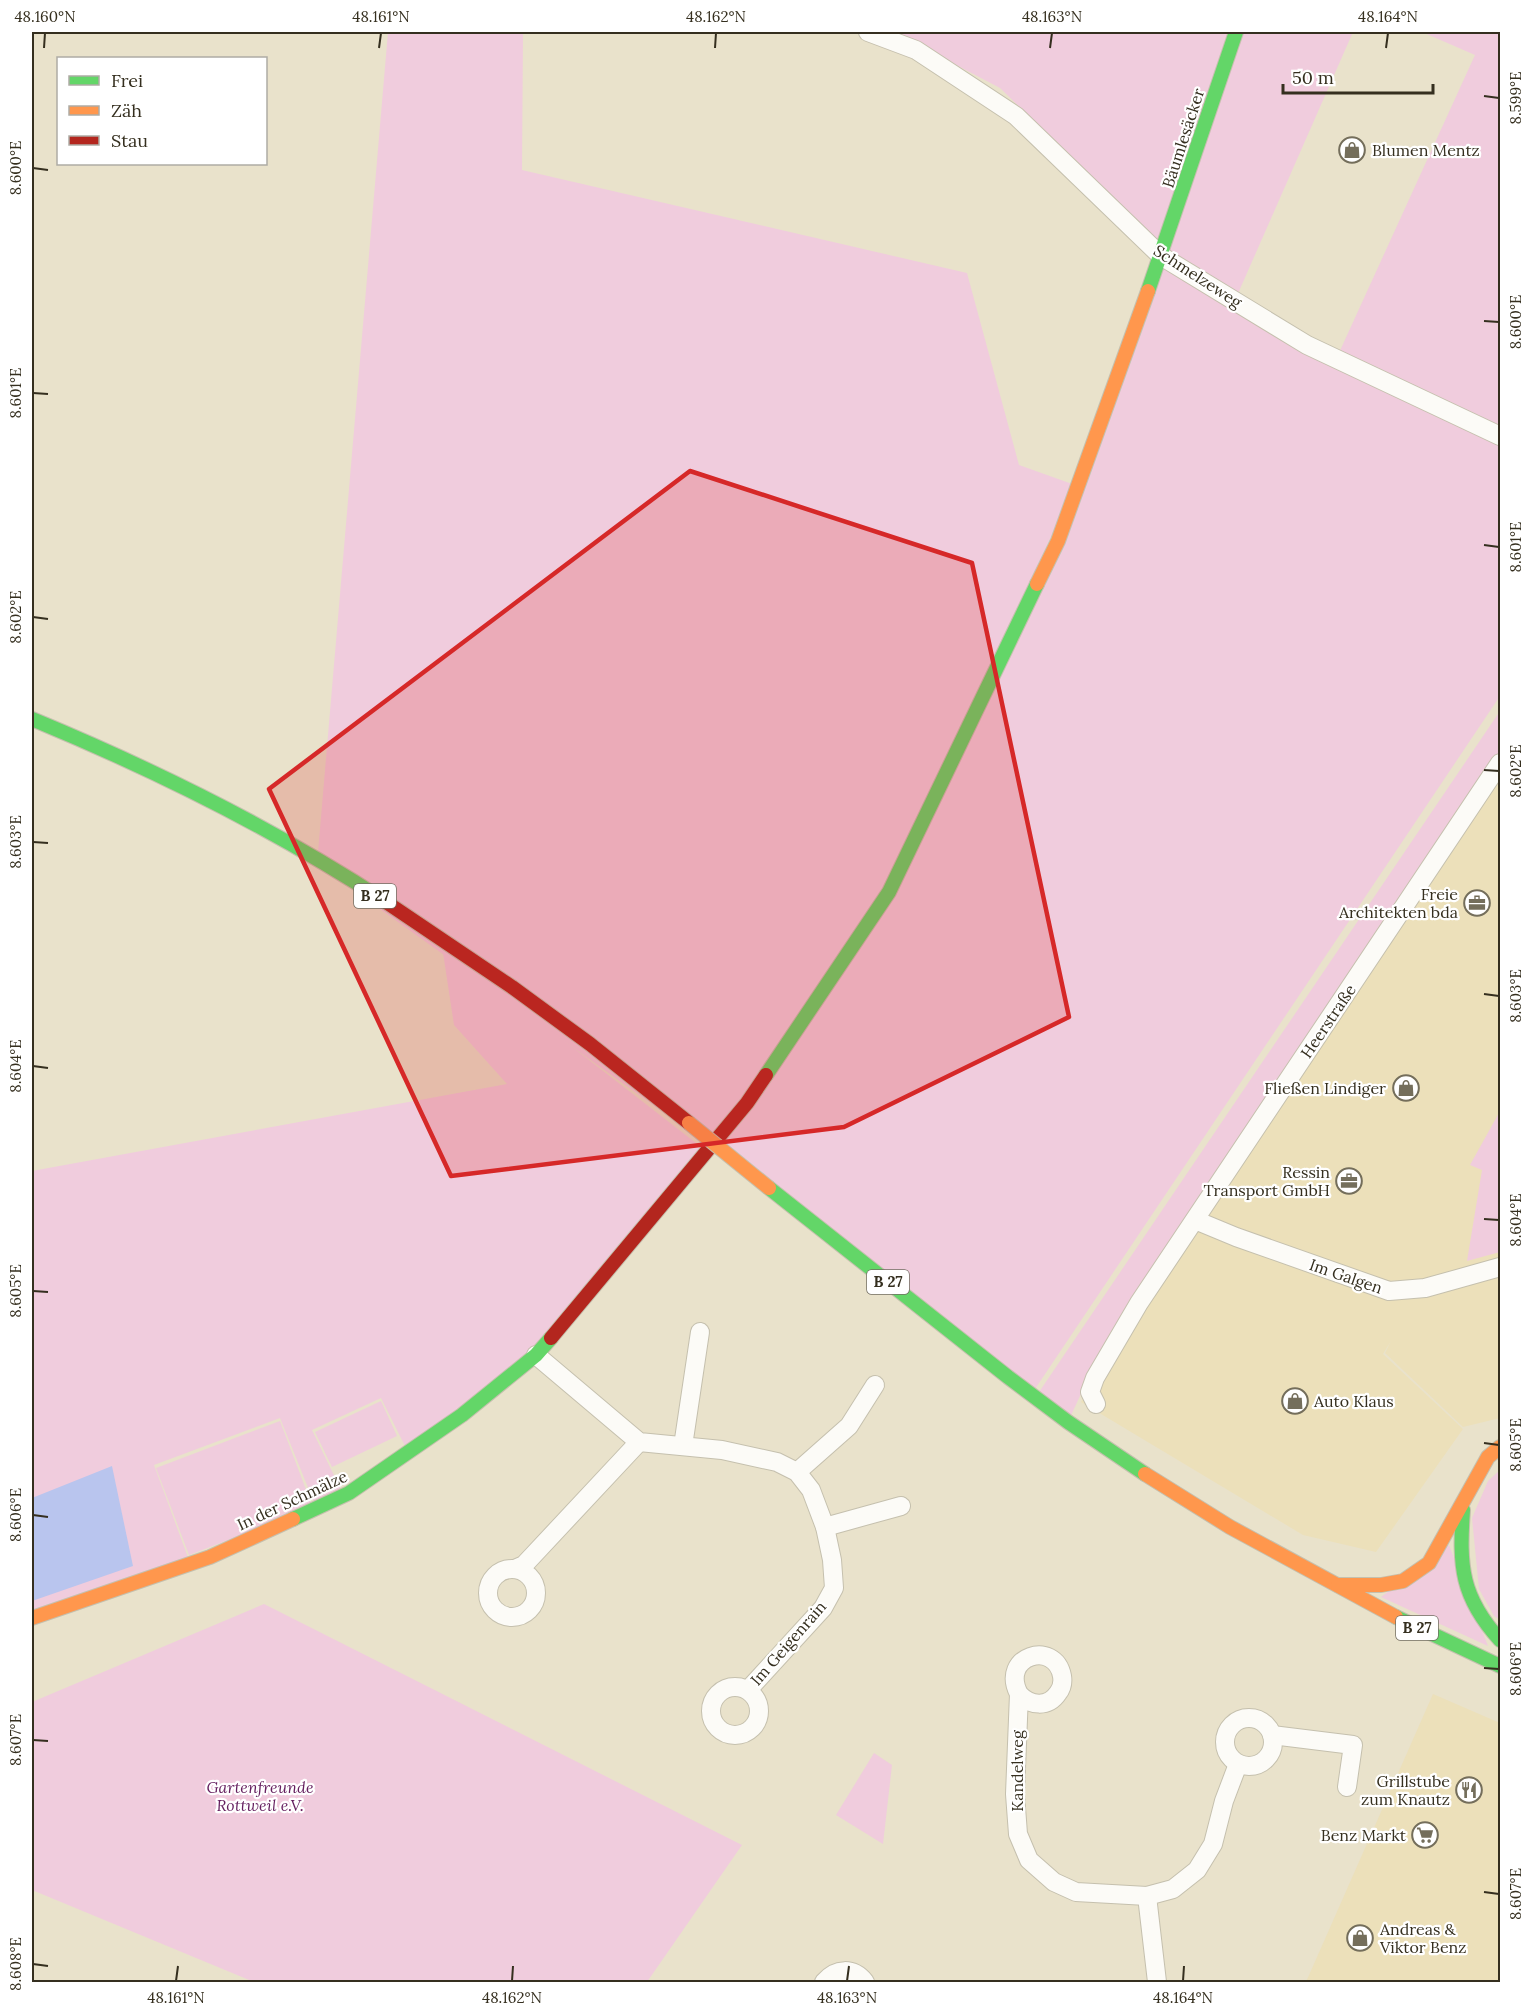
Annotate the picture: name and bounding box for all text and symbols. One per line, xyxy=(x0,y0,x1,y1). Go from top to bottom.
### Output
text: 48.160°N xyxy=(14,7,76,26)
text: 48.161°N xyxy=(352,7,410,26)
text: 48.162°N xyxy=(686,7,746,26)
text: 48.163°N xyxy=(1022,7,1082,26)
text: 48.164°N xyxy=(1358,7,1418,26)
legend xyxy=(57,57,267,165)
scale bar xyxy=(1283,57,1433,95)
text: 50 m xyxy=(1292,66,1334,89)
text: Frei xyxy=(111,69,143,92)
text: 8.599°E xyxy=(1506,71,1525,125)
street label: Bäumlesäcker xyxy=(1158,86,1208,190)
text: Zäh xyxy=(111,99,142,122)
text: Stau xyxy=(111,129,148,152)
shop icon: Blumen Mentz xyxy=(1337,135,1367,165)
place label: Blumen Mentz xyxy=(1372,140,1480,160)
text: 8.600°E xyxy=(6,141,25,195)
street label: Schmelzeweg xyxy=(1150,240,1247,313)
text: 8.600°E xyxy=(1506,295,1525,349)
text: 8.601°E xyxy=(6,368,25,418)
text: 8.601°E xyxy=(1506,522,1525,572)
text: 8.602°E xyxy=(6,590,25,644)
text: 8.602°E xyxy=(1506,744,1525,798)
text: 8.603°E xyxy=(6,815,25,869)
road number: B 27 xyxy=(354,884,396,908)
place label: Freie Architekten bda xyxy=(1338,884,1458,922)
office icon: Freie Architekten bda xyxy=(1462,888,1492,918)
text: 8.603°E xyxy=(1506,969,1525,1023)
street label: Heerstraße xyxy=(1296,980,1360,1062)
text: 8.604°E xyxy=(6,1039,25,1093)
shop icon: Fließen Lindiger xyxy=(1391,1073,1421,1103)
place label: Fließen Lindiger xyxy=(1264,1078,1386,1098)
place label: Ressin Transport GmbH xyxy=(1204,1162,1330,1200)
office icon: Ressin Transport GmbH xyxy=(1334,1166,1364,1196)
text: 8.604°E xyxy=(1506,1193,1525,1247)
street label: Im Galgen xyxy=(1307,1254,1385,1298)
text: 8.605°E xyxy=(6,1264,25,1318)
road number: B 27 xyxy=(867,1270,909,1294)
shop icon: Auto Klaus xyxy=(1280,1386,1310,1416)
place label: Auto Klaus xyxy=(1313,1391,1394,1411)
text: 8.605°E xyxy=(1506,1418,1525,1472)
street label: In der Schmälze xyxy=(234,1466,351,1534)
text: 8.606°E xyxy=(6,1488,25,1542)
street label: Im Geigenrain xyxy=(746,1596,830,1689)
road number: B 27 xyxy=(1396,1616,1438,1640)
text: 8.606°E xyxy=(1506,1642,1525,1696)
text: 8.607°E xyxy=(6,1714,25,1766)
street label: Kandelweg xyxy=(1007,1729,1027,1812)
place label: Grillstube zum Knautz xyxy=(1361,1771,1450,1809)
restaurant icon: Grillstube zum Knautz xyxy=(1454,1775,1484,1805)
park label: Gartenfreunde Rottweil e.V. xyxy=(206,1777,314,1815)
supermarket icon: Benz Markt xyxy=(1410,1820,1440,1850)
place label: Benz Markt xyxy=(1321,1825,1407,1845)
text: 8.607°E xyxy=(1506,1868,1525,1920)
place label: Andreas & Viktor Benz xyxy=(1379,1919,1467,1957)
shop icon: Andreas & Viktor Benz xyxy=(1345,1923,1375,1953)
text: 8.608°E xyxy=(6,1937,25,1991)
text: 48.161°N xyxy=(147,1988,205,2007)
text: 48.162°N xyxy=(482,1988,542,2007)
text: 48.163°N xyxy=(817,1988,877,2007)
text: 48.164°N xyxy=(1153,1988,1213,2007)

